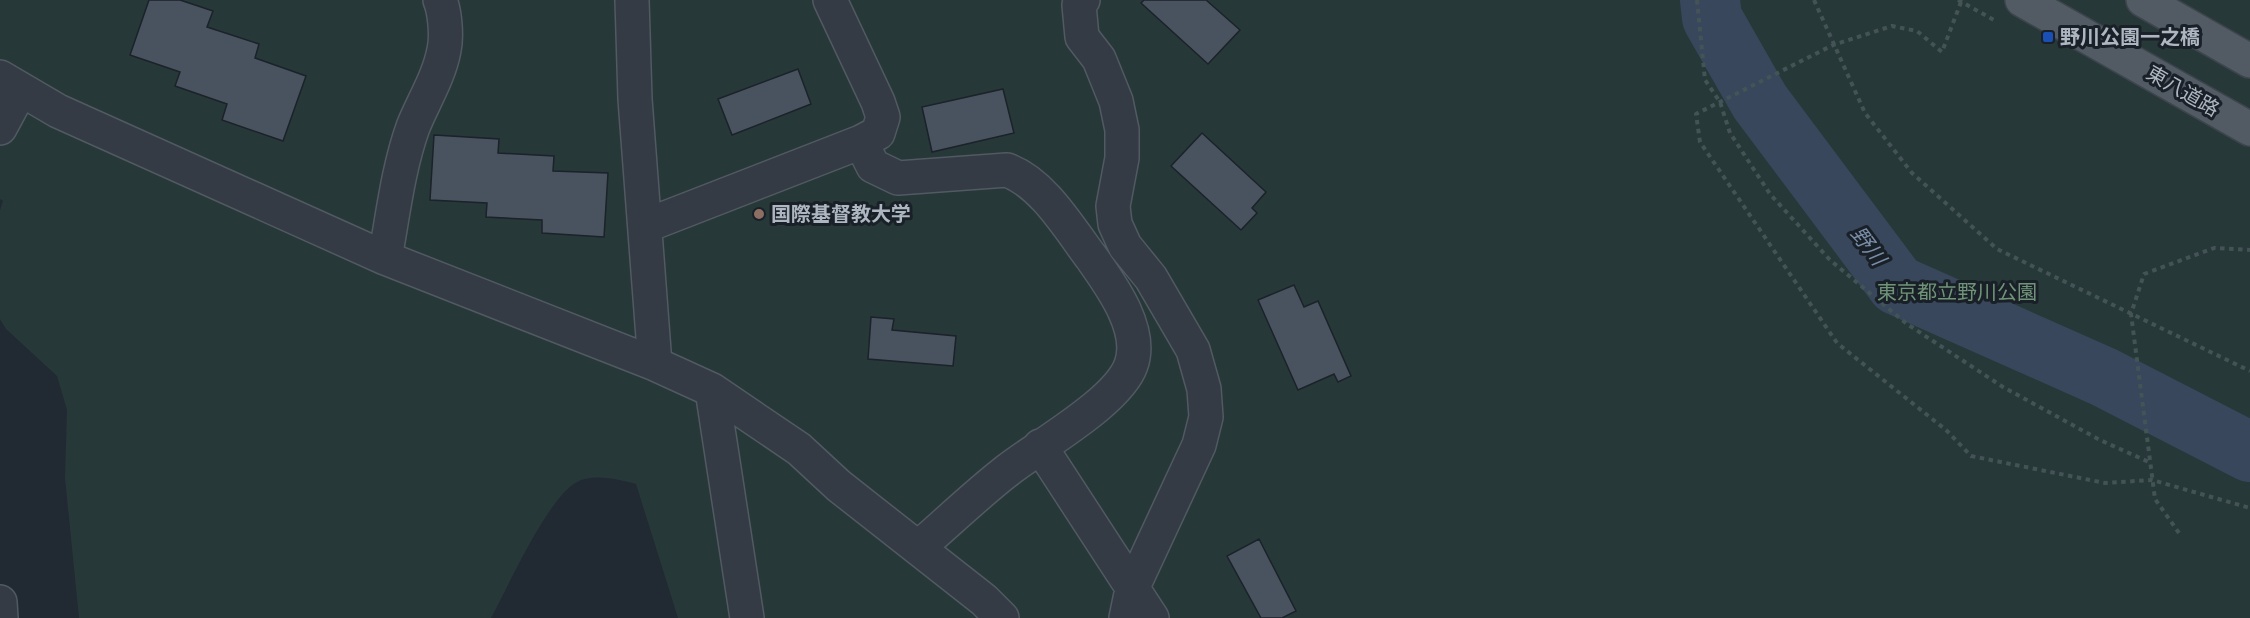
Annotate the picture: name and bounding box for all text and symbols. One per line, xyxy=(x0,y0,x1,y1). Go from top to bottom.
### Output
place label: 野川公園一之橋 xyxy=(2060,23,2200,50)
marker: 野川公園一之橋 xyxy=(2041,30,2055,44)
street label: 東八道路 xyxy=(2142,59,2225,122)
place label: 国際基督教大学 xyxy=(771,200,911,227)
marker: 国際基督教大学 xyxy=(752,207,766,221)
water label: 野川 xyxy=(1845,220,1894,272)
park label: 東京都立野川公園 xyxy=(1877,278,2037,305)

